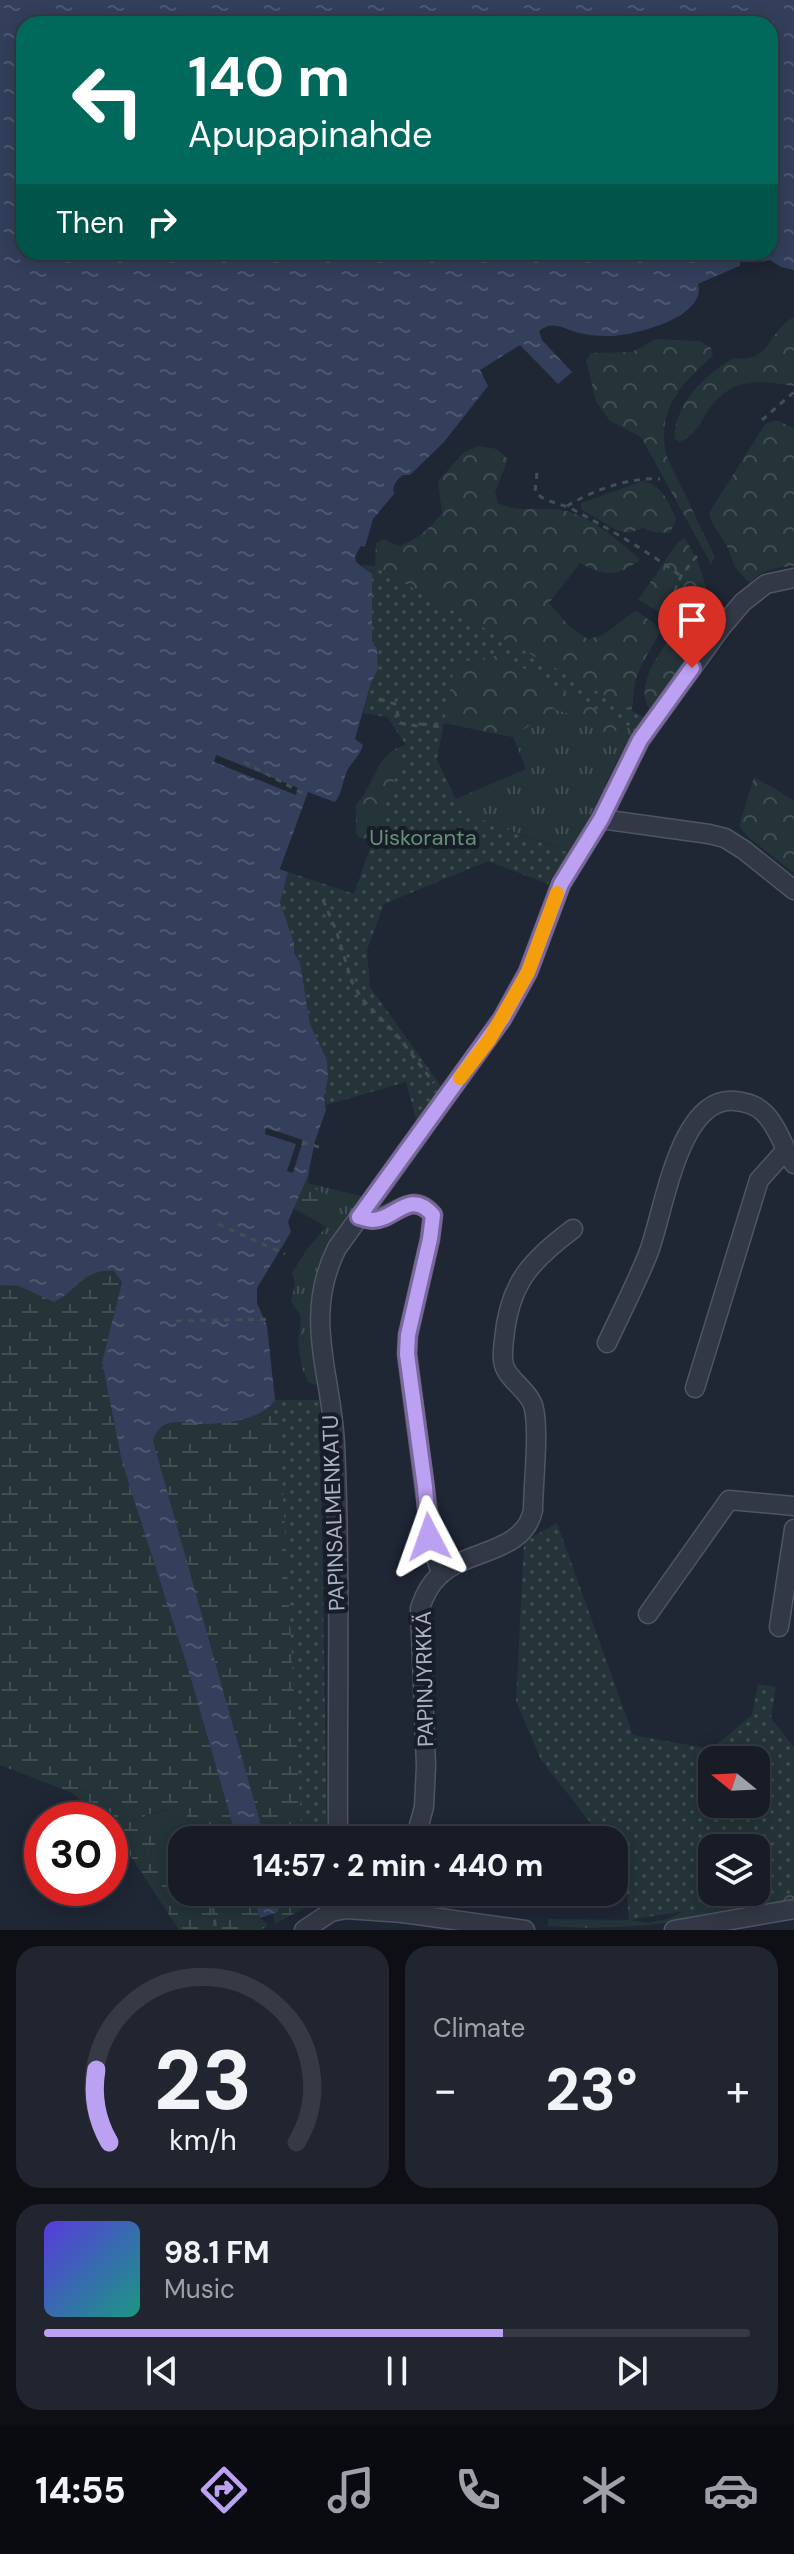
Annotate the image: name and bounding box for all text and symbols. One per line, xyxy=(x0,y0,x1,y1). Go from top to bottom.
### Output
text: 140 m xyxy=(188,40,350,113)
icon: left xyxy=(56,48,160,152)
text: Apupapinahde xyxy=(188,111,432,158)
icon: right xyxy=(140,200,184,244)
text: Then xyxy=(56,203,124,242)
pin xyxy=(658,586,726,668)
icon: arrive xyxy=(670,598,714,642)
park label: Uiskoranta xyxy=(369,823,477,852)
street label: PAPINSALMENKATU xyxy=(316,1414,351,1611)
position arrow xyxy=(387,1495,471,1579)
street label: PAPINJYRKKÄ xyxy=(409,1611,440,1747)
north arrow xyxy=(698,1746,770,1818)
map controls xyxy=(698,1746,770,1906)
speed limit sign: 30 xyxy=(24,1802,128,1906)
button: layers xyxy=(698,1834,770,1906)
text: 14:57 · 2 min · 440 m xyxy=(253,1846,543,1885)
text: Climate xyxy=(433,2011,525,2045)
text: 23 xyxy=(153,2026,252,2135)
text: 23° xyxy=(545,2050,638,2129)
text: − xyxy=(433,2061,457,2119)
text: + xyxy=(726,2061,750,2119)
text: km/h xyxy=(169,2122,236,2159)
text: 98.1 FM xyxy=(164,2233,270,2272)
text: Music xyxy=(164,2272,235,2306)
icon: previous xyxy=(140,2349,184,2393)
icon: pause xyxy=(375,2349,419,2393)
icon: next xyxy=(610,2349,654,2393)
icon: directions xyxy=(196,2462,252,2518)
icon: music xyxy=(323,2462,379,2518)
icon: phone xyxy=(450,2462,506,2518)
icon: climate xyxy=(576,2462,632,2518)
icon: car xyxy=(703,2462,759,2518)
text: 14:55 xyxy=(35,2467,126,2514)

